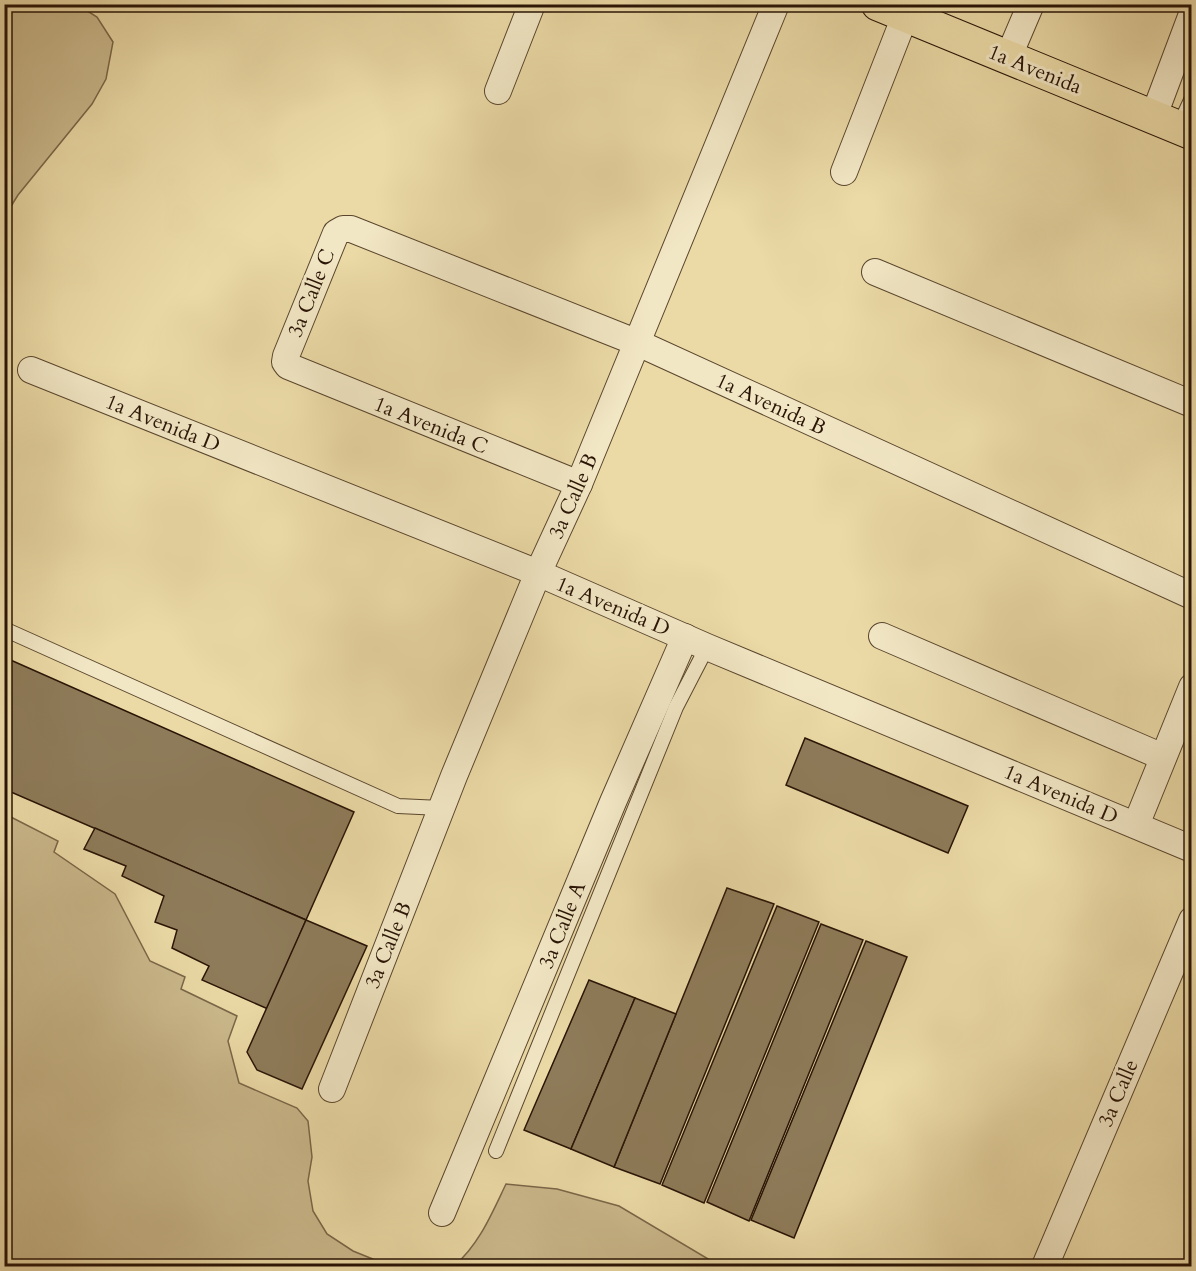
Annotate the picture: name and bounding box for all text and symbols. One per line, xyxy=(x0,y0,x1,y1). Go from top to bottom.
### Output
street label: 1a Avenida xyxy=(984,38,1086,101)
street label: 3a Calle C xyxy=(281,245,342,342)
street label: 1a Avenida B xyxy=(711,366,831,443)
street label: 1a Avenida D xyxy=(101,387,225,460)
street label: 1a Avenida C xyxy=(370,389,492,461)
street label: 3a Calle B xyxy=(542,449,605,544)
street label: 1a Avenida D xyxy=(551,569,674,644)
street label: 1a Avenida D xyxy=(999,757,1122,832)
street label: 3a Calle A xyxy=(532,877,593,973)
street label: 3a Calle B xyxy=(358,898,419,993)
street label: 3a Calle xyxy=(1091,1055,1146,1131)

